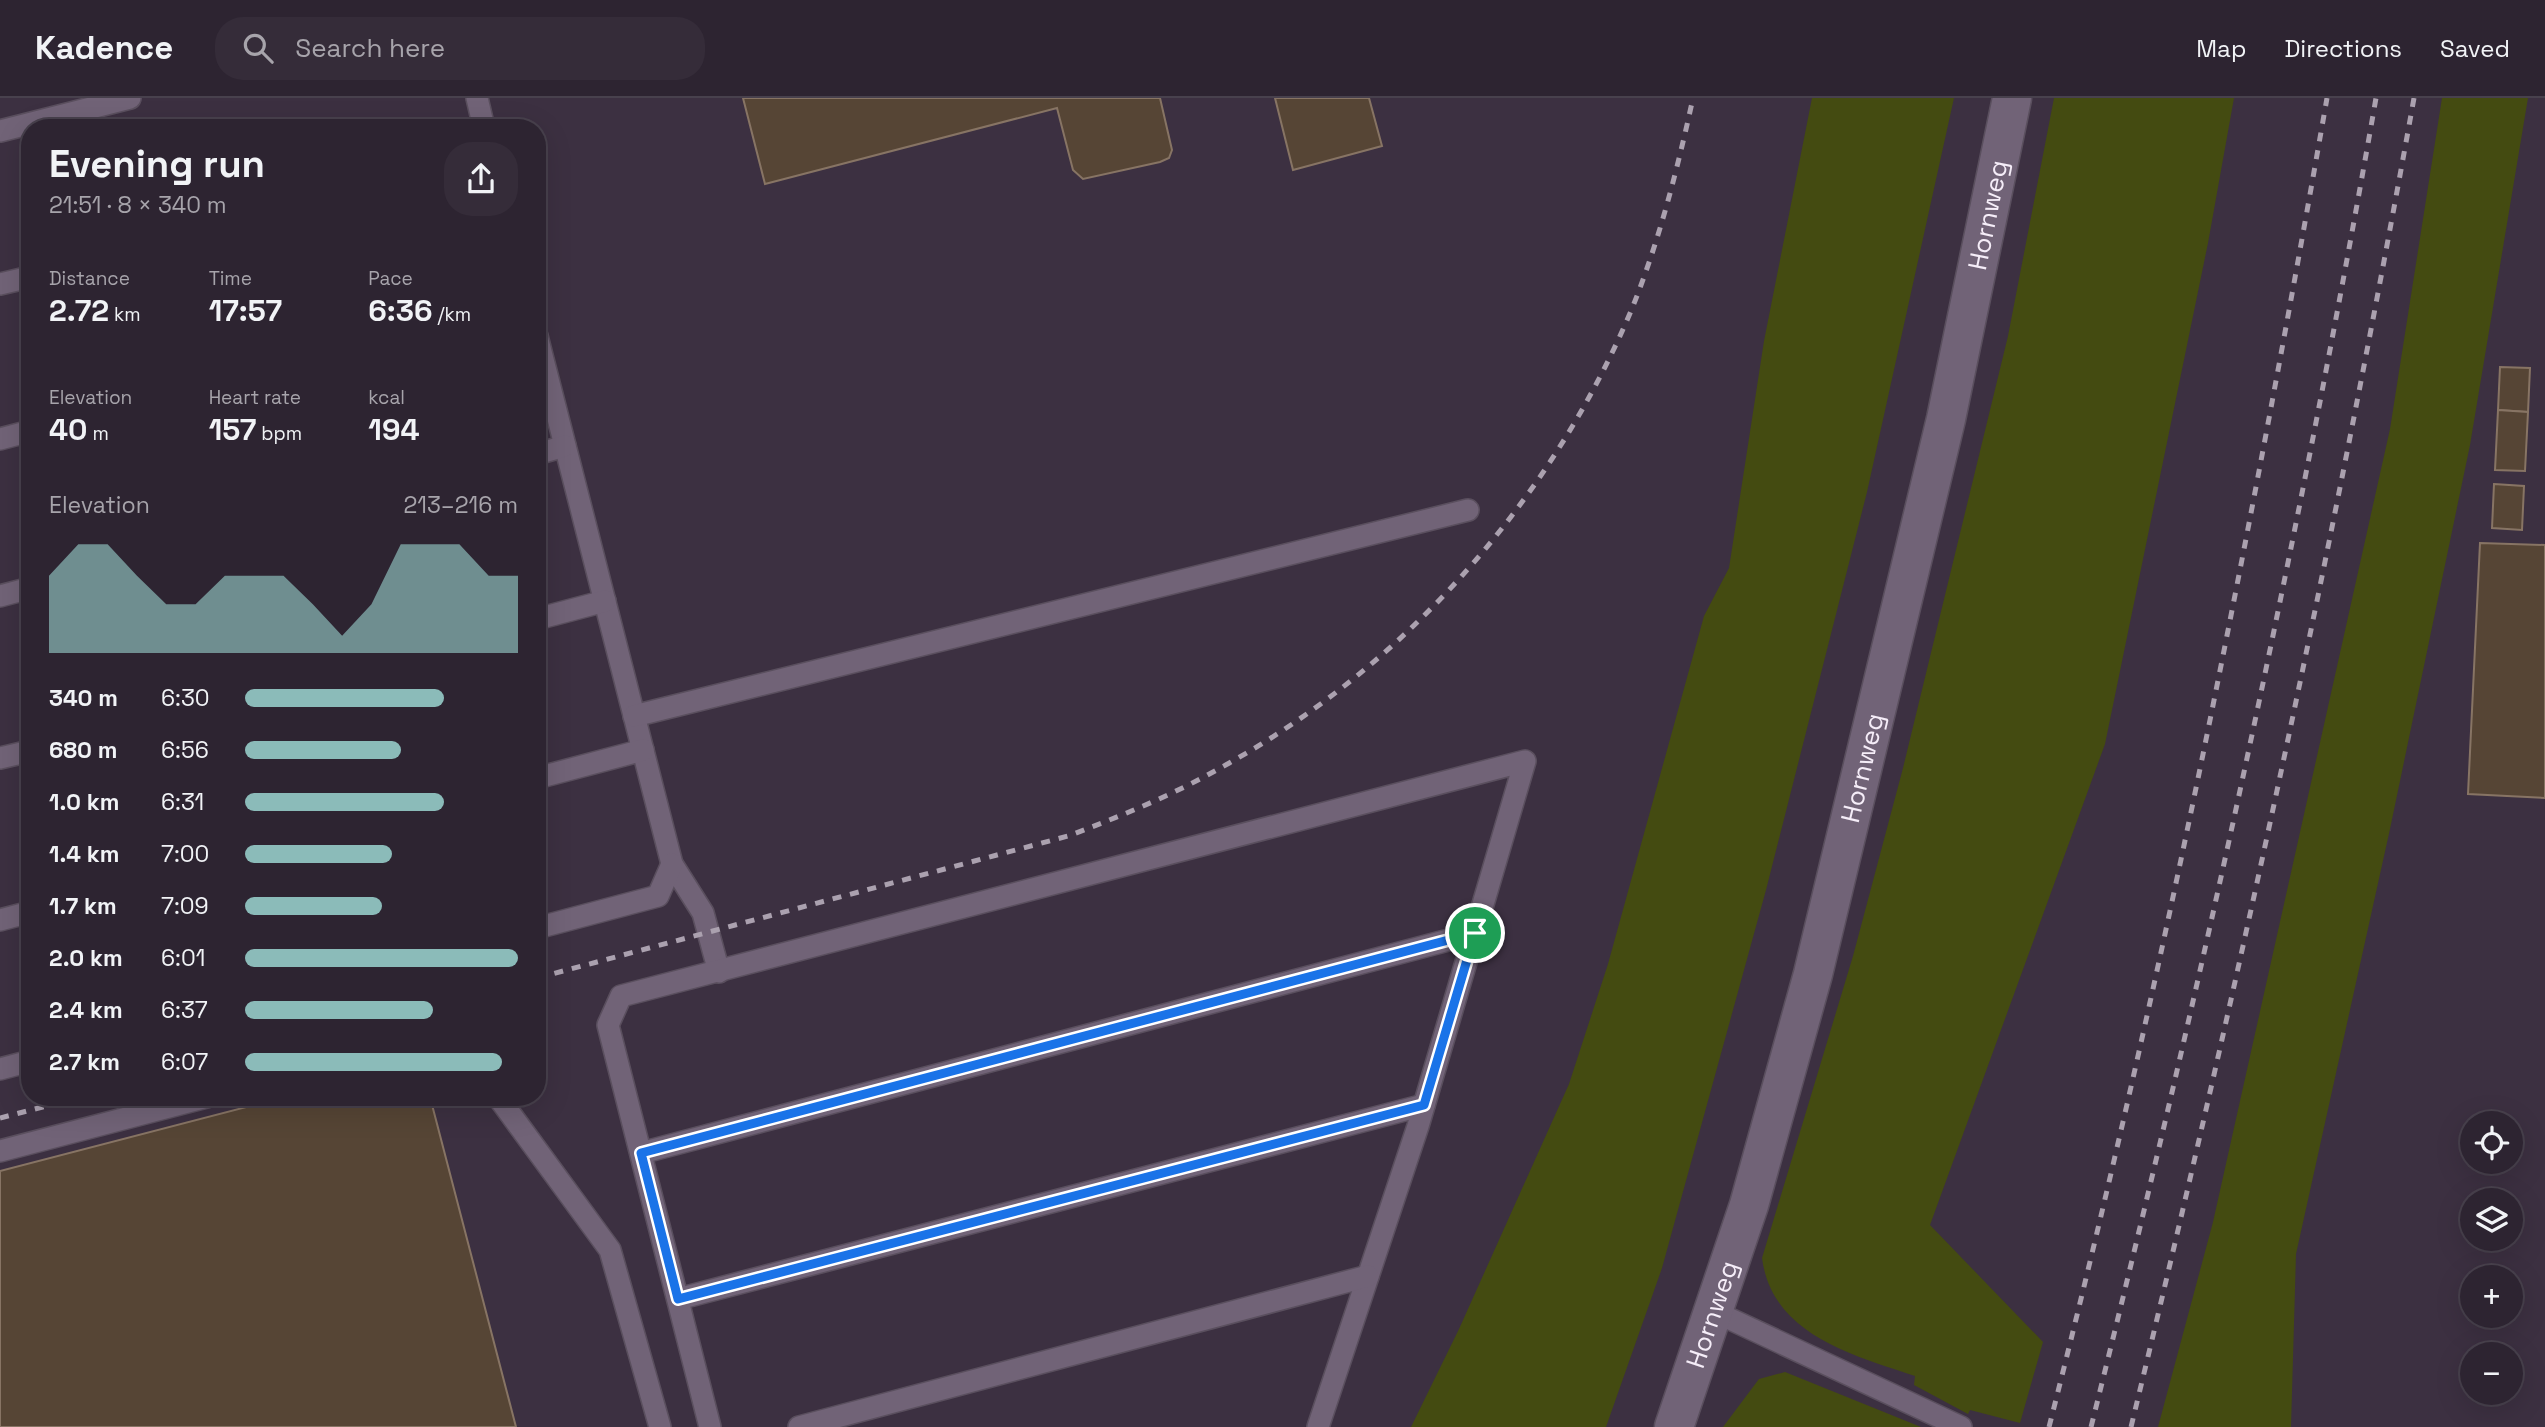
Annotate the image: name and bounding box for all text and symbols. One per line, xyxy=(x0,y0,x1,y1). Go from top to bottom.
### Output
search box xyxy=(215,17,705,80)
text: Kadence xyxy=(35,27,173,69)
icon: search xyxy=(239,29,277,67)
text: Search here xyxy=(295,31,445,65)
text: Map xyxy=(2196,33,2246,64)
text: Directions xyxy=(2284,33,2402,64)
text: Saved xyxy=(2440,33,2510,64)
text: Evening run xyxy=(49,140,265,188)
button: share xyxy=(444,142,518,216)
street label: Hornweg xyxy=(1960,157,2016,273)
text: 21:51 · 8 × 340 m xyxy=(49,190,227,220)
text: Distance xyxy=(49,266,130,291)
text: Time xyxy=(209,266,252,291)
text: Pace xyxy=(368,266,413,291)
text: 2.72 xyxy=(49,291,109,330)
text: 17:57 xyxy=(209,291,282,330)
text: 6:36 xyxy=(368,291,433,330)
text: km xyxy=(109,302,141,327)
text: /km xyxy=(433,302,471,327)
text: Elevation xyxy=(49,385,132,410)
text: Heart rate xyxy=(209,385,301,410)
text: kcal xyxy=(368,385,405,410)
text: 40 xyxy=(49,410,88,449)
text: 157 xyxy=(209,410,256,449)
text: 194 xyxy=(368,410,420,449)
text: m xyxy=(88,421,109,446)
text: bpm xyxy=(256,421,302,446)
text: Elevation xyxy=(49,490,150,520)
text: 213–216 m xyxy=(403,490,518,520)
text: 340 m xyxy=(49,683,118,713)
text: 6:30 xyxy=(161,683,210,713)
street label: Hornweg xyxy=(1833,710,1892,826)
text: 680 m xyxy=(49,735,117,765)
text: 6:56 xyxy=(161,735,209,765)
text: 1.0 km xyxy=(49,787,119,817)
text: 6:31 xyxy=(161,787,204,817)
text: 1.4 km xyxy=(49,839,119,869)
text: 7:00 xyxy=(161,839,209,869)
text: 1.7 km xyxy=(49,891,117,921)
text: 7:09 xyxy=(161,891,209,921)
pin xyxy=(1445,903,1505,963)
icon: arrive xyxy=(1456,914,1494,952)
text: 2.0 km xyxy=(49,943,123,973)
text: 6:01 xyxy=(161,943,205,973)
text: 2.4 km xyxy=(49,995,123,1025)
text: 6:37 xyxy=(161,995,208,1025)
text: 2.7 km xyxy=(49,1047,120,1077)
text: 6:07 xyxy=(161,1047,208,1077)
map controls xyxy=(2460,1111,2523,1405)
button: locate xyxy=(2460,1111,2523,1174)
button: layers xyxy=(2460,1188,2523,1251)
street label: Hornweg xyxy=(1678,1256,1746,1372)
button: + xyxy=(2460,1265,2523,1328)
button: − xyxy=(2460,1342,2523,1405)

